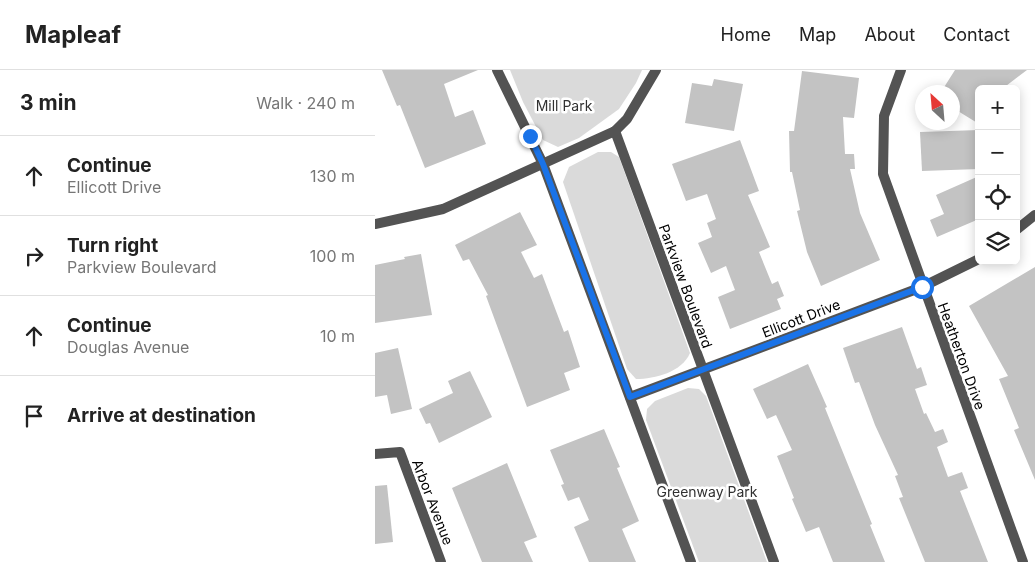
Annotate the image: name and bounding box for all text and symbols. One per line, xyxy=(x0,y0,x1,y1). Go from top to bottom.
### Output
text: Mapleaf xyxy=(25,20,121,49)
text: Home xyxy=(721,24,771,45)
text: Map xyxy=(799,24,836,45)
text: About xyxy=(864,24,915,45)
text: Contact xyxy=(943,24,1010,45)
north arrow xyxy=(915,85,960,130)
map controls xyxy=(975,85,1020,265)
button: + xyxy=(975,85,1020,130)
text: 3 min xyxy=(20,90,76,115)
text: Walk · 240 m xyxy=(256,93,355,113)
park label: Mill Park xyxy=(536,97,593,114)
route end xyxy=(519,125,542,148)
button: − xyxy=(975,130,1020,175)
text: Continue xyxy=(67,154,152,177)
icon: ahead xyxy=(20,162,48,190)
text: 130 m xyxy=(310,166,355,186)
button: locate xyxy=(975,175,1020,220)
text: Ellicott Drive xyxy=(67,177,161,197)
button: layers xyxy=(975,220,1020,265)
street label: Parkview Boulevard xyxy=(656,222,716,350)
text: Turn right xyxy=(67,234,158,257)
icon: right xyxy=(20,242,48,270)
text: 100 m xyxy=(310,246,355,266)
text: Parkview Boulevard xyxy=(67,257,217,277)
route start xyxy=(911,276,934,299)
street label: Ellicott Drive xyxy=(759,295,843,341)
street label: Heatherton Drive xyxy=(935,300,989,412)
text: Continue xyxy=(67,314,152,337)
icon: ahead xyxy=(20,322,48,350)
text: 10 m xyxy=(320,326,355,346)
text: Douglas Avenue xyxy=(67,337,189,357)
icon: arrive xyxy=(20,402,48,430)
text: Arrive at destination xyxy=(67,404,256,427)
street label: Arbor Avenue xyxy=(409,457,457,547)
park label: Greenway Park xyxy=(657,483,758,500)

